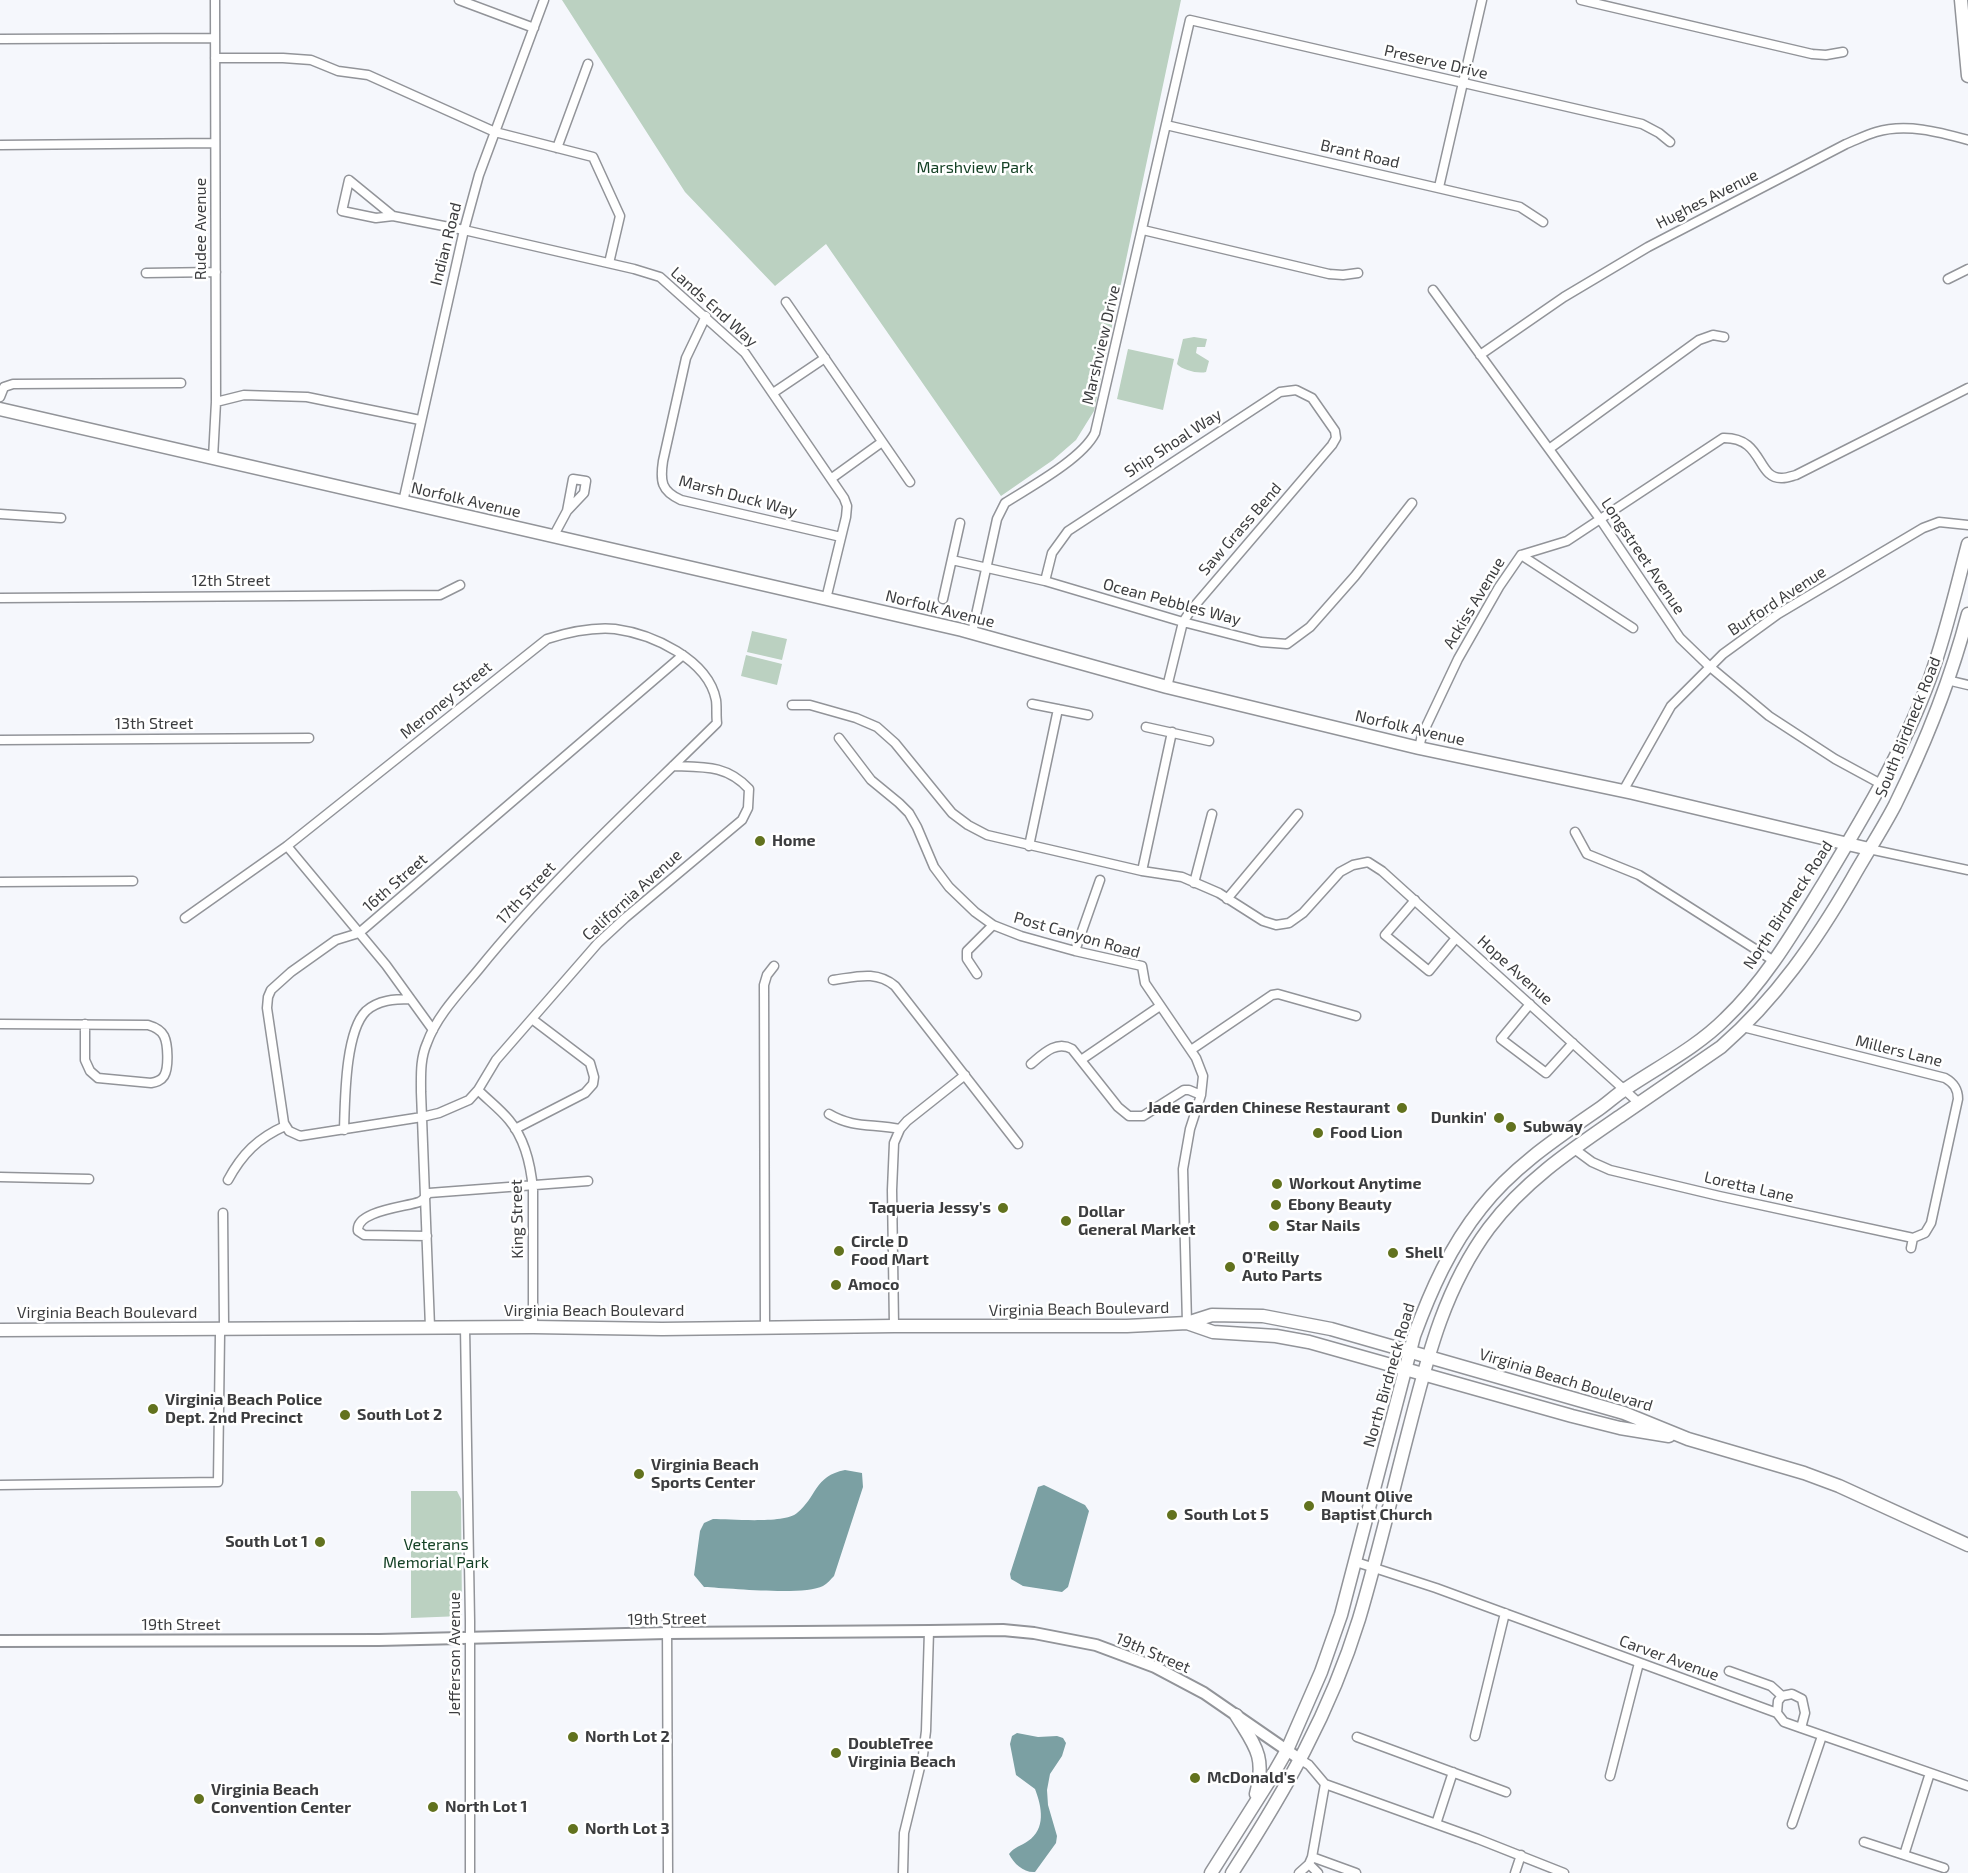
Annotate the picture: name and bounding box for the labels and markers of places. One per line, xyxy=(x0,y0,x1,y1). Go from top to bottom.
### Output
place label: Home xyxy=(772,831,816,851)
marker: Home xyxy=(753,834,767,848)
place label: Jade Garden Chinese Restaurant xyxy=(1147,1098,1390,1118)
marker: Jade Garden Chinese Restaurant xyxy=(1395,1101,1409,1115)
place label: Dunkin' xyxy=(1431,1108,1487,1128)
marker: Dunkin' xyxy=(1492,1111,1506,1125)
place label: Subway xyxy=(1523,1117,1583,1137)
marker: Subway xyxy=(1504,1120,1518,1134)
place label: Food Lion xyxy=(1330,1123,1403,1143)
marker: Food Lion xyxy=(1311,1126,1325,1140)
place label: Workout Anytime xyxy=(1289,1174,1421,1194)
marker: Workout Anytime xyxy=(1270,1177,1284,1191)
place label: Ebony Beauty xyxy=(1288,1195,1392,1215)
place label: Taqueria Jessy's xyxy=(869,1198,991,1218)
marker: Ebony Beauty xyxy=(1269,1198,1283,1212)
marker: Taqueria Jessy's xyxy=(996,1201,1010,1215)
place label: Dollar General Market xyxy=(1078,1202,1195,1240)
marker: Dollar General Market xyxy=(1059,1214,1073,1228)
place label: Star Nails xyxy=(1286,1216,1360,1236)
marker: Star Nails xyxy=(1267,1219,1281,1233)
place label: Circle D Food Mart xyxy=(851,1232,929,1270)
place label: Shell xyxy=(1405,1243,1444,1263)
marker: Circle D Food Mart xyxy=(832,1244,846,1258)
marker: Shell xyxy=(1386,1246,1400,1260)
place label: O'Reilly Auto Parts xyxy=(1242,1248,1322,1286)
marker: O'Reilly Auto Parts xyxy=(1223,1260,1237,1274)
place label: Amoco xyxy=(848,1275,899,1295)
marker: Amoco xyxy=(829,1278,843,1292)
place label: Virginia Beach Police Dept. 2nd Precinct xyxy=(165,1390,322,1428)
marker: Virginia Beach Police Dept. 2nd Precinct xyxy=(146,1402,160,1416)
place label: South Lot 2 xyxy=(357,1405,442,1425)
marker: South Lot 2 xyxy=(338,1408,352,1422)
place label: Virginia Beach Sports Center xyxy=(651,1455,759,1493)
marker: Virginia Beach Sports Center xyxy=(632,1467,646,1481)
place label: Mount Olive Baptist Church xyxy=(1321,1487,1432,1525)
marker: Mount Olive Baptist Church xyxy=(1302,1499,1316,1513)
place label: South Lot 5 xyxy=(1184,1505,1269,1525)
marker: South Lot 5 xyxy=(1165,1508,1179,1522)
place label: South Lot 1 xyxy=(225,1532,308,1552)
marker: South Lot 1 xyxy=(313,1535,327,1549)
place label: North Lot 2 xyxy=(585,1727,670,1747)
marker: North Lot 2 xyxy=(566,1730,580,1744)
place label: DoubleTree Virginia Beach xyxy=(848,1734,956,1772)
marker: DoubleTree Virginia Beach xyxy=(829,1746,843,1760)
place label: McDonald's xyxy=(1207,1768,1296,1788)
marker: McDonald's xyxy=(1188,1771,1202,1785)
place label: Virginia Beach Convention Center xyxy=(211,1780,351,1818)
marker: Virginia Beach Convention Center xyxy=(192,1792,206,1806)
place label: North Lot 1 xyxy=(445,1797,527,1817)
marker: North Lot 1 xyxy=(426,1800,440,1814)
place label: North Lot 3 xyxy=(585,1819,670,1839)
marker: North Lot 3 xyxy=(566,1822,580,1836)

